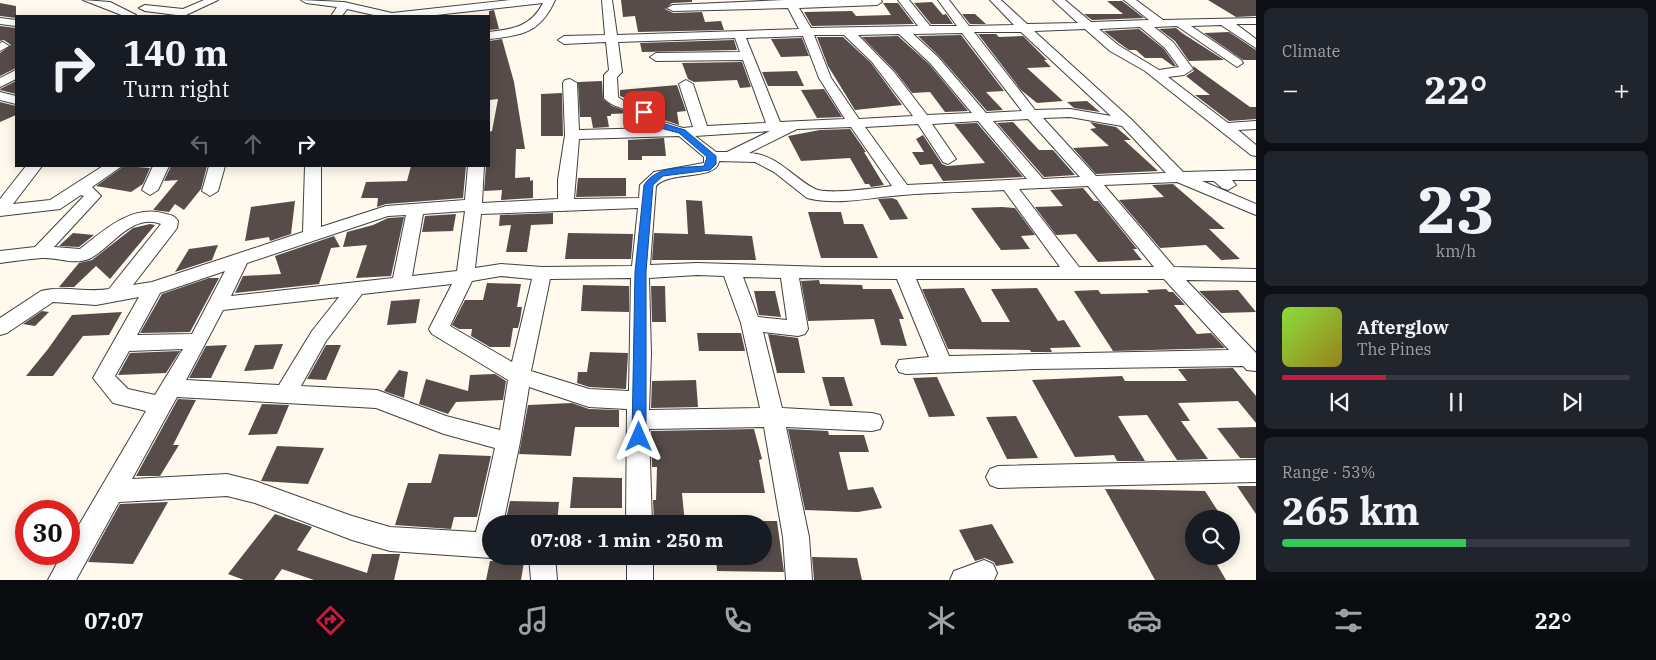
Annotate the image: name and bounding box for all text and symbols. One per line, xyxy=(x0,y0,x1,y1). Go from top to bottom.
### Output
text: 140 m xyxy=(123,30,228,76)
icon: right xyxy=(40,35,105,100)
text: Climate xyxy=(1282,41,1340,61)
text: 22° xyxy=(1424,65,1488,114)
text: − xyxy=(1282,71,1299,108)
text: + xyxy=(1613,71,1630,108)
text: Turn right xyxy=(123,74,230,103)
pin xyxy=(623,91,665,133)
icon: arrive xyxy=(630,98,658,126)
icon: left xyxy=(186,130,214,158)
icon: ahead xyxy=(239,130,267,158)
icon: right xyxy=(292,130,320,158)
text: 23 xyxy=(1417,166,1495,251)
text: km/h xyxy=(1436,241,1476,261)
text: Afterglow xyxy=(1357,315,1449,339)
text: The Pines xyxy=(1357,339,1431,359)
icon: previous xyxy=(1326,388,1354,416)
icon: pause xyxy=(1442,388,1470,416)
icon: next xyxy=(1558,388,1586,416)
position arrow xyxy=(612,410,664,462)
text: Range · 53% xyxy=(1282,462,1375,482)
text: 265 km xyxy=(1282,486,1420,535)
speed limit sign: 30 xyxy=(15,500,80,565)
map controls xyxy=(1185,510,1240,565)
button: search xyxy=(1185,510,1240,565)
text: 07:08 · 1 min · 250 m xyxy=(531,528,723,552)
icon: directions xyxy=(313,603,348,638)
icon: music xyxy=(516,603,551,638)
icon: phone xyxy=(720,603,755,638)
icon: climate xyxy=(924,603,959,638)
icon: car xyxy=(1127,603,1162,638)
icon: filters xyxy=(1331,603,1366,638)
text: 07:07 xyxy=(84,606,144,635)
text: 22° xyxy=(1535,606,1572,635)

